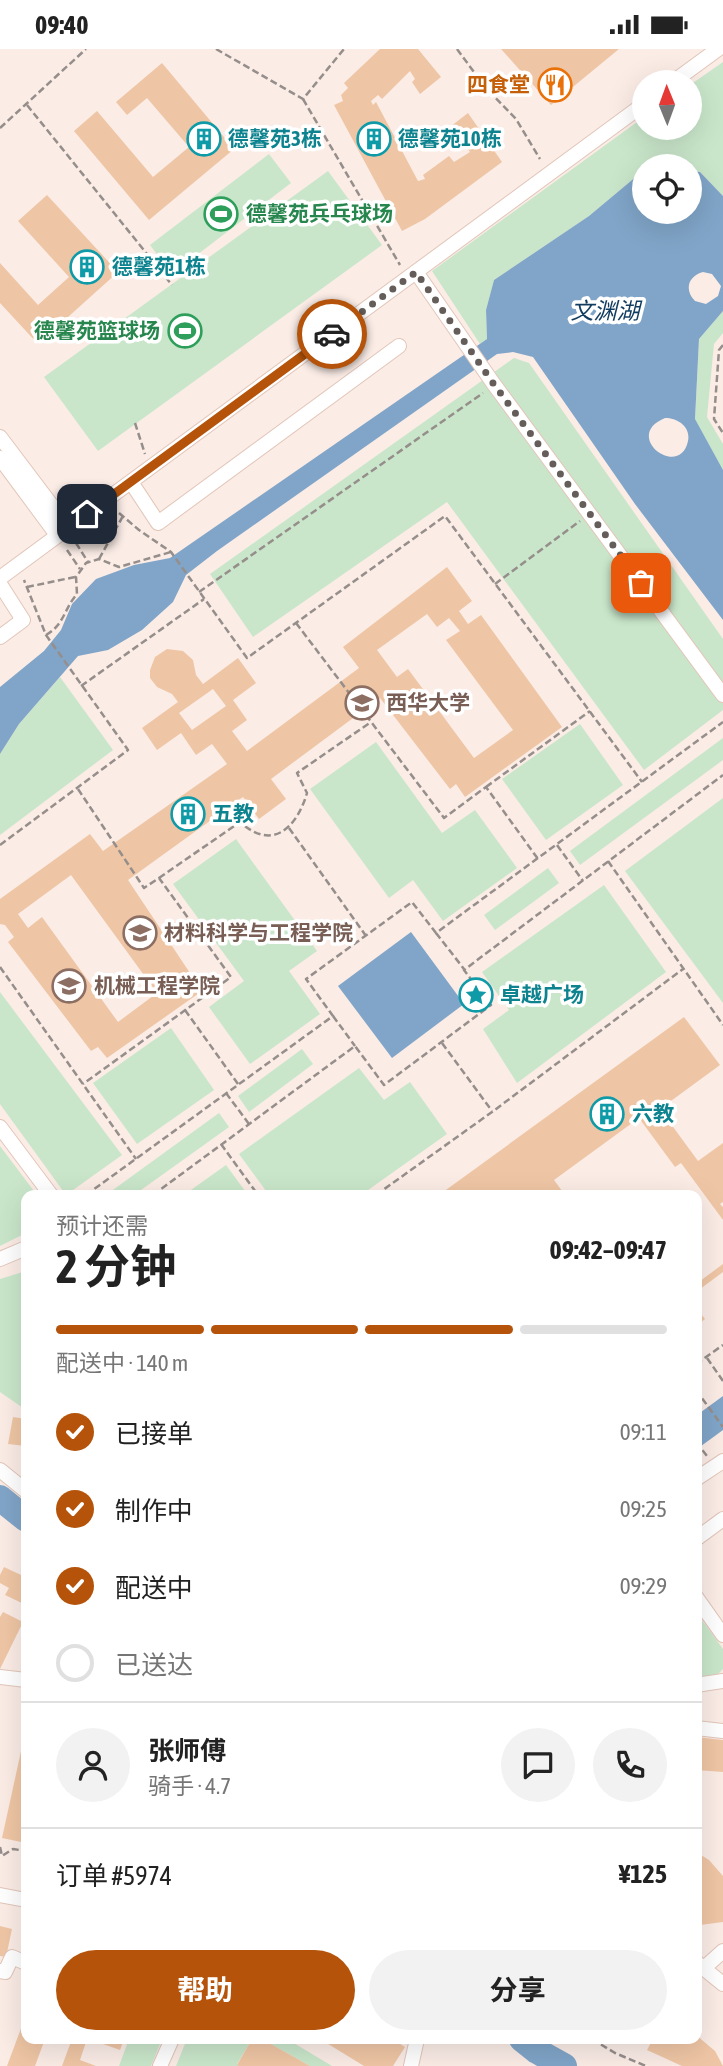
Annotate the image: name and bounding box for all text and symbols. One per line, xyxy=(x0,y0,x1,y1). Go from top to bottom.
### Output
text: 09:40 xyxy=(35,10,89,40)
restaurant icon: 四食堂 xyxy=(536,66,574,104)
north arrow xyxy=(632,70,702,140)
map controls xyxy=(632,70,702,224)
place label: 四食堂 xyxy=(467,72,530,96)
building icon: 德馨苑3栋 xyxy=(185,120,223,158)
building icon: 德馨苑10栋 xyxy=(355,120,393,158)
place label: 德馨苑3栋 xyxy=(228,126,322,150)
place label: 德馨苑10栋 xyxy=(398,126,502,150)
button: locate xyxy=(632,154,702,224)
sports icon: 德馨苑兵乓球场 xyxy=(202,195,240,233)
place label: 德馨苑兵乓球场 xyxy=(246,201,393,225)
building icon: 德馨苑1栋 xyxy=(68,248,106,286)
place label: 德馨苑1栋 xyxy=(112,254,206,278)
water label: 文渊湖 xyxy=(571,298,643,324)
courier xyxy=(297,299,367,369)
sports icon: 德馨苑篮球场 xyxy=(166,312,204,350)
icon: car xyxy=(313,315,351,353)
place label: 德馨苑篮球场 xyxy=(34,318,160,342)
pin xyxy=(57,484,117,544)
icon: home xyxy=(68,495,106,533)
pin xyxy=(611,553,671,613)
icon: bag xyxy=(622,564,660,602)
school or university icon: 西华大学 xyxy=(343,684,381,722)
place label: 西华大学 xyxy=(386,690,470,714)
building icon: 五教 xyxy=(169,795,207,833)
place label: 五教 xyxy=(212,801,254,825)
school or university icon: 材料科学与工程学院 xyxy=(121,914,159,952)
place label: 材料科学与工程学院 xyxy=(164,920,353,944)
school or university icon: 机械工程学院 xyxy=(50,967,88,1005)
place label: 机械工程学院 xyxy=(94,973,220,997)
place icon: 卓越广场 xyxy=(457,976,495,1014)
place label: 卓越广场 xyxy=(500,982,584,1006)
building icon: 六教 xyxy=(588,1095,626,1133)
place label: 六教 xyxy=(632,1101,674,1125)
text: 预计还需 xyxy=(56,1213,148,1239)
text: 09:42–09:47 xyxy=(550,1235,667,1265)
text: 2 分钟 xyxy=(56,1240,176,1293)
text: 配送中 · 140 m xyxy=(56,1350,188,1376)
icon: check xyxy=(56,1413,94,1451)
text: 已接单 xyxy=(115,1419,193,1449)
text: 09:11 xyxy=(620,1419,667,1445)
icon: check xyxy=(56,1490,94,1528)
text: 制作中 xyxy=(115,1496,193,1526)
text: 09:25 xyxy=(620,1496,667,1522)
icon: check xyxy=(56,1567,94,1605)
text: 配送中 xyxy=(115,1573,193,1603)
text: 09:29 xyxy=(620,1573,667,1599)
text: 已送达 xyxy=(115,1650,193,1680)
button: person xyxy=(56,1728,130,1802)
button: chat xyxy=(501,1728,575,1802)
button: phone xyxy=(593,1728,667,1802)
text: 张师傅 xyxy=(148,1736,226,1766)
text: 骑手 · 4.7 xyxy=(148,1773,231,1799)
text: ¥125 xyxy=(619,1859,667,1889)
text: 订单 #5974 xyxy=(56,1861,172,1891)
button: 帮助 xyxy=(56,1950,355,2030)
button: 分享 xyxy=(369,1950,667,2030)

